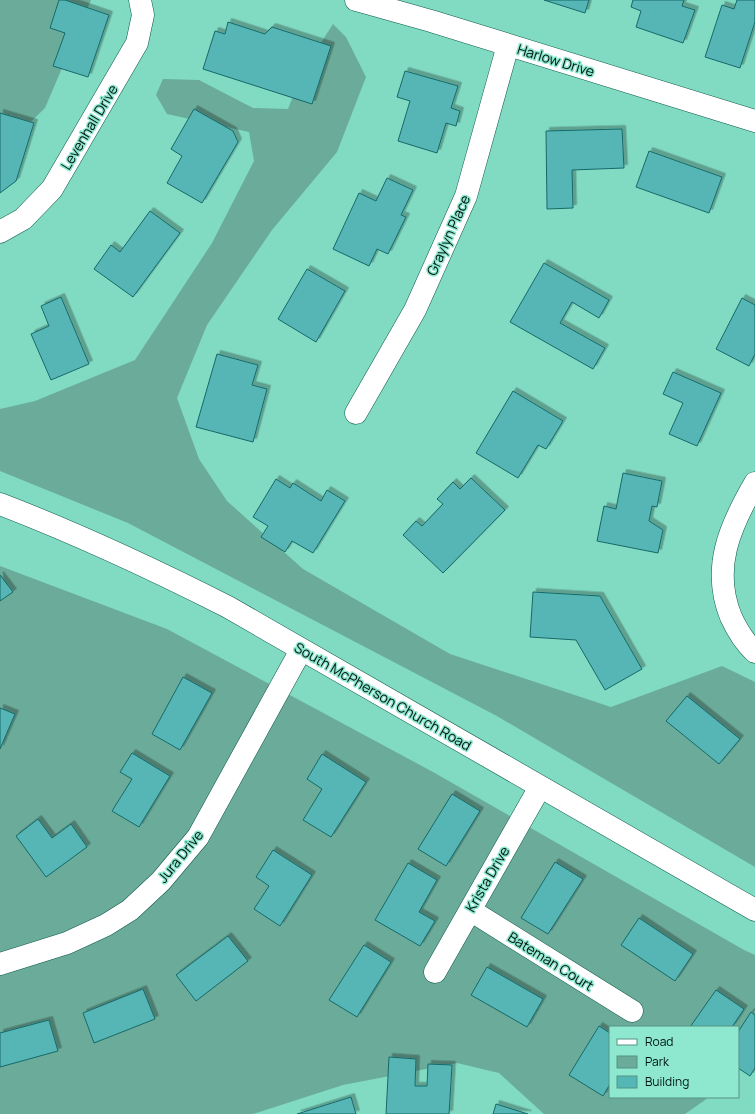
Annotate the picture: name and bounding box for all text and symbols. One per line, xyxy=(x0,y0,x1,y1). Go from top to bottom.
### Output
street label: Harlow Drive xyxy=(515,39,597,81)
street label: Levenhall Drive xyxy=(56,81,122,173)
street label: Graylyn Place xyxy=(422,192,474,278)
street label: South McPherson Church Road xyxy=(291,637,475,755)
street label: Jura Drive xyxy=(153,826,207,886)
street label: Krista Drive xyxy=(461,843,513,915)
street label: Bateman Court xyxy=(505,927,598,995)
legend xyxy=(609,1026,739,1098)
text: Road xyxy=(645,1033,673,1050)
text: Park xyxy=(645,1053,670,1070)
text: Building xyxy=(645,1073,689,1090)

